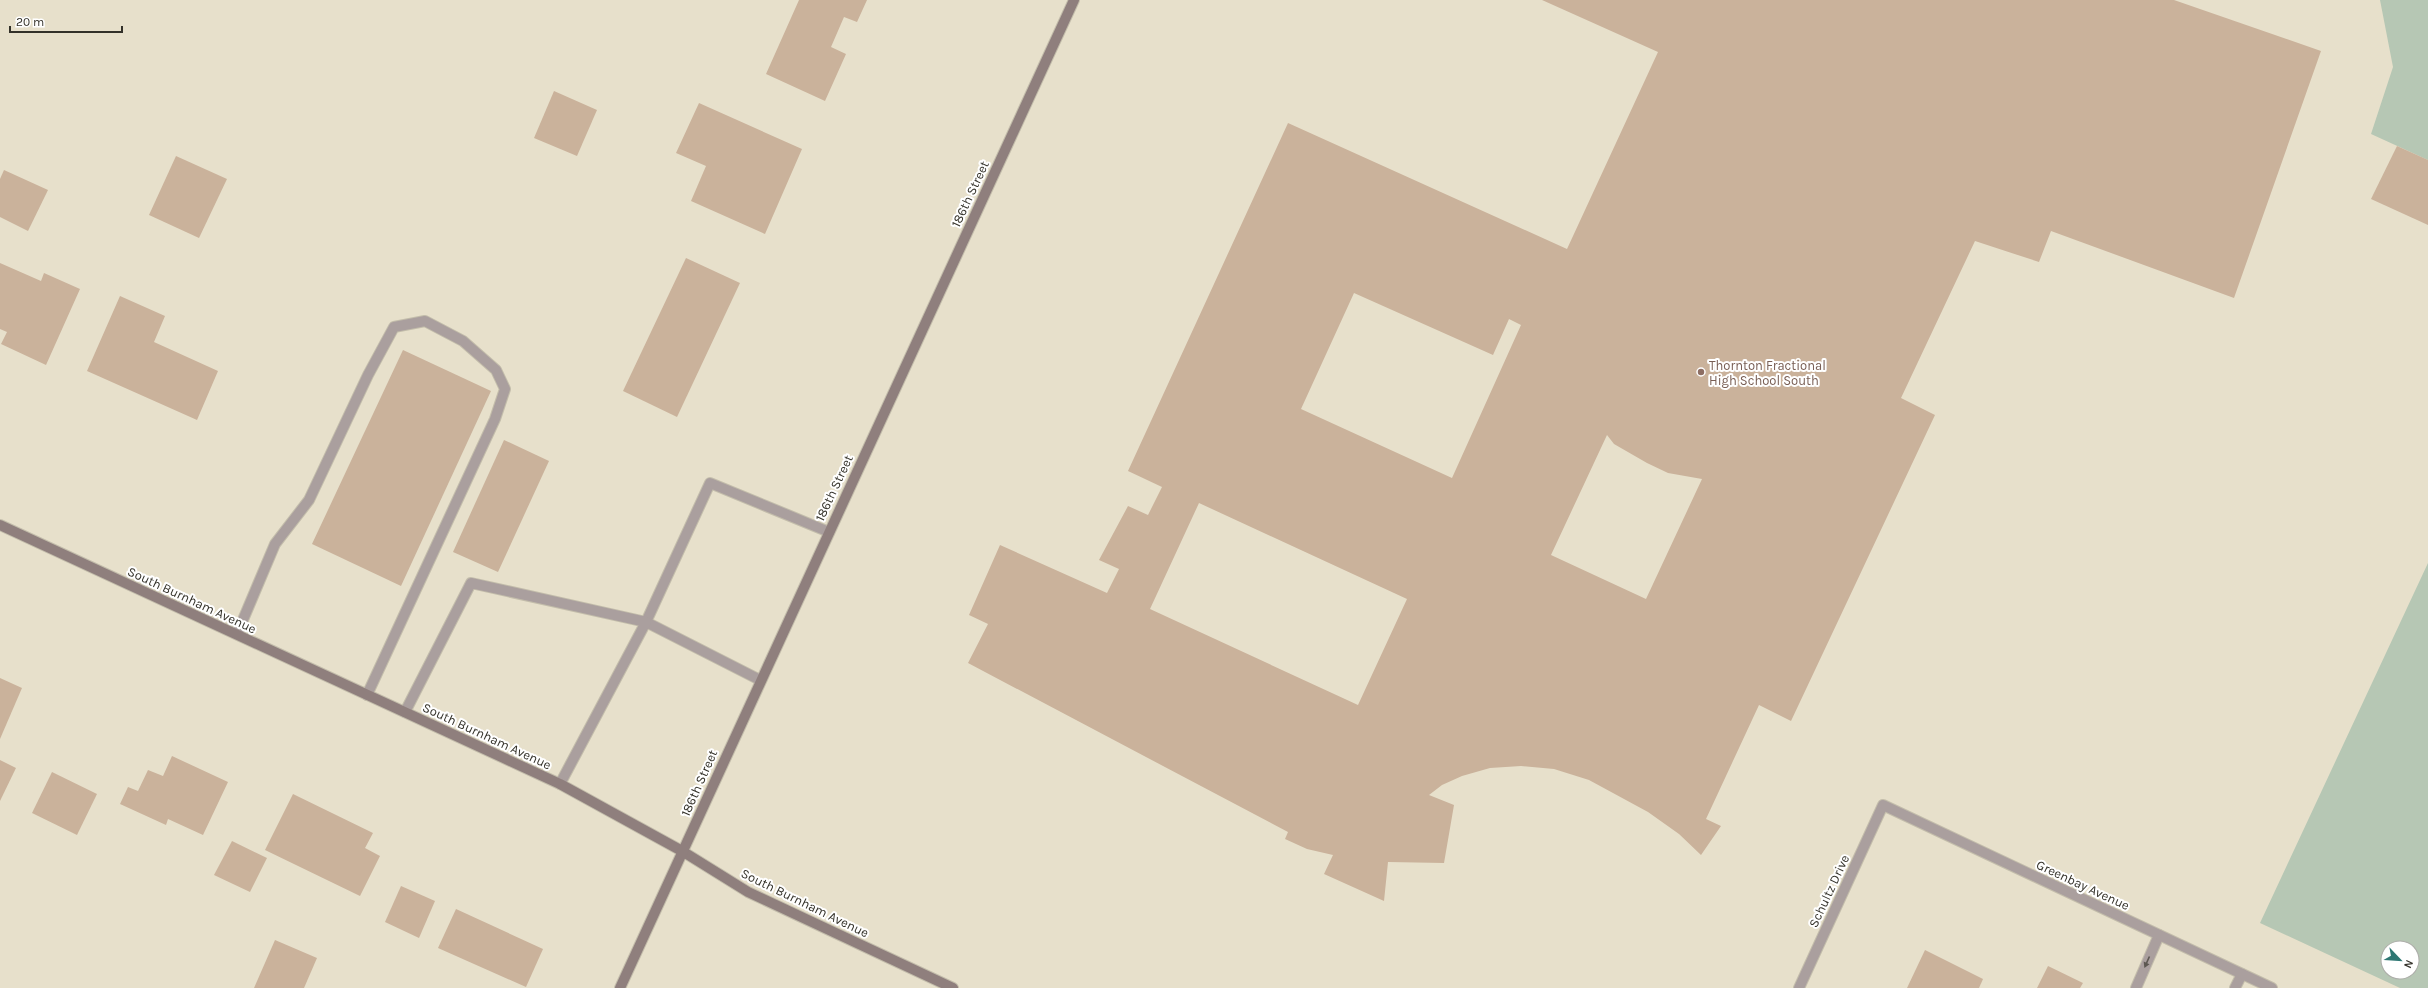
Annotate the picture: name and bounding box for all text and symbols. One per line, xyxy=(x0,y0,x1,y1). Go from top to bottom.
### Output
scale bar xyxy=(10,8,122,34)
text: 20 m xyxy=(16,15,44,29)
street label: 186th Street xyxy=(948,158,992,229)
place label: Thornton Fractional High School South xyxy=(1709,358,1826,388)
marker: Thornton Fractional High School South xyxy=(1696,367,1706,377)
street label: 186th Street xyxy=(812,452,856,523)
street label: South Burnham Avenue xyxy=(125,564,259,637)
street label: South Burnham Avenue xyxy=(420,700,554,773)
street label: 186th Street xyxy=(678,747,720,819)
street label: Schultz Drive xyxy=(1806,852,1853,930)
street label: Greenbay Avenue xyxy=(2034,857,2132,913)
street label: South Burnham Avenue xyxy=(739,866,872,941)
north arrow xyxy=(2380,940,2420,980)
one-way arrow xyxy=(2144,956,2150,968)
text: N xyxy=(2401,958,2416,970)

